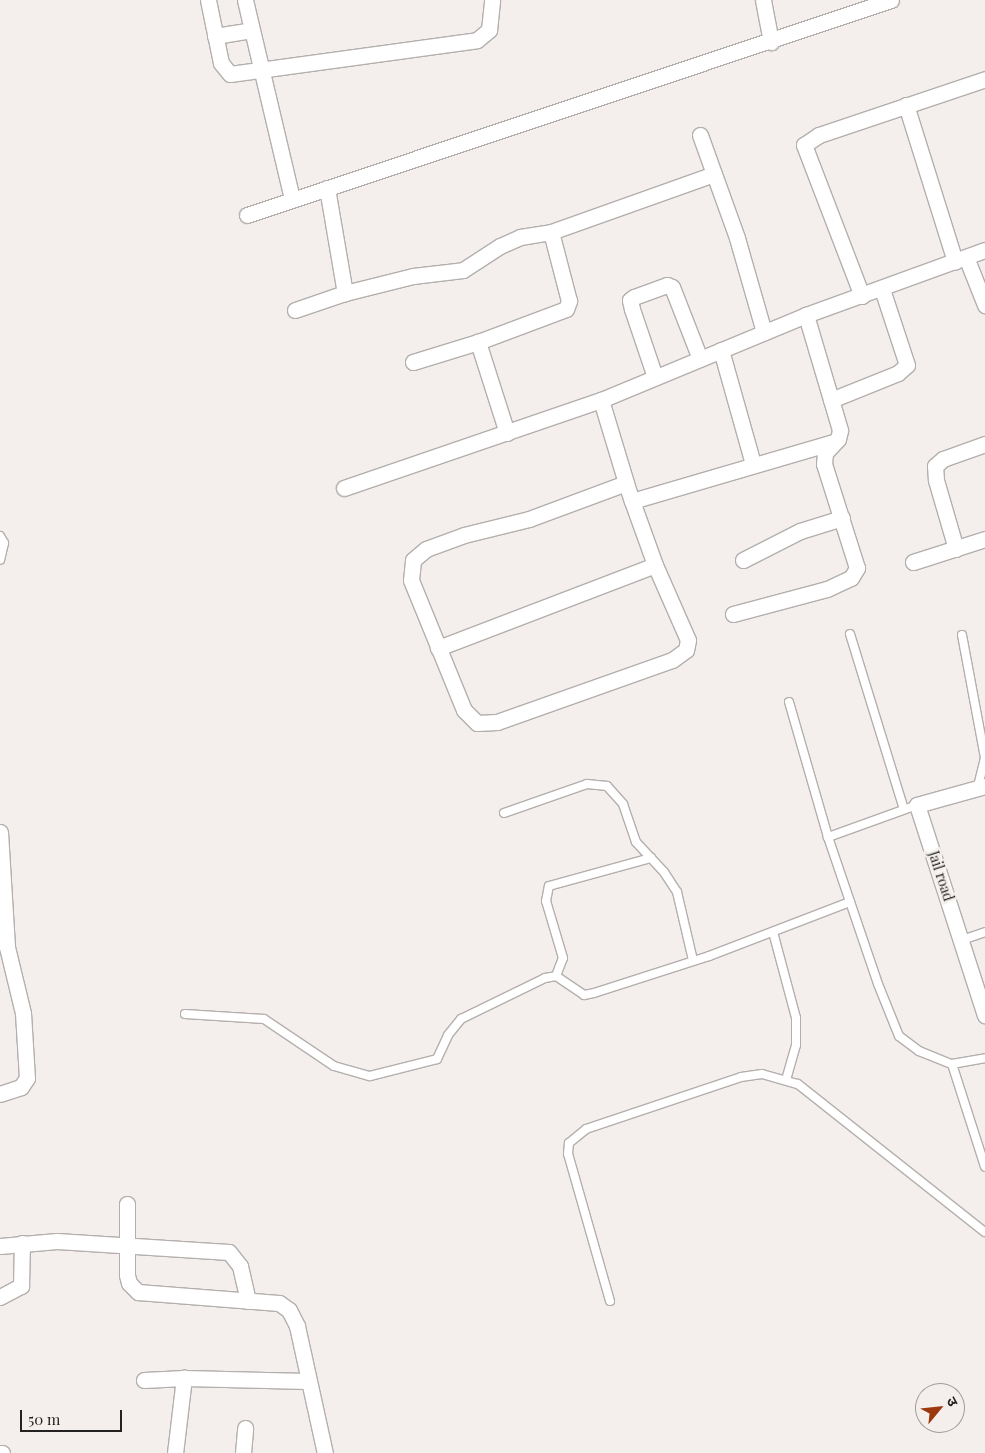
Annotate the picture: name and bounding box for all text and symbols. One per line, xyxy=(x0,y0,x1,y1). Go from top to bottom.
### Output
street label: Jail road xyxy=(925,849,957,903)
north arrow xyxy=(915,1383,965,1433)
text: उ xyxy=(942,1393,963,1409)
scale bar xyxy=(22,1400,125,1432)
text: 50 m xyxy=(28,1409,60,1429)

